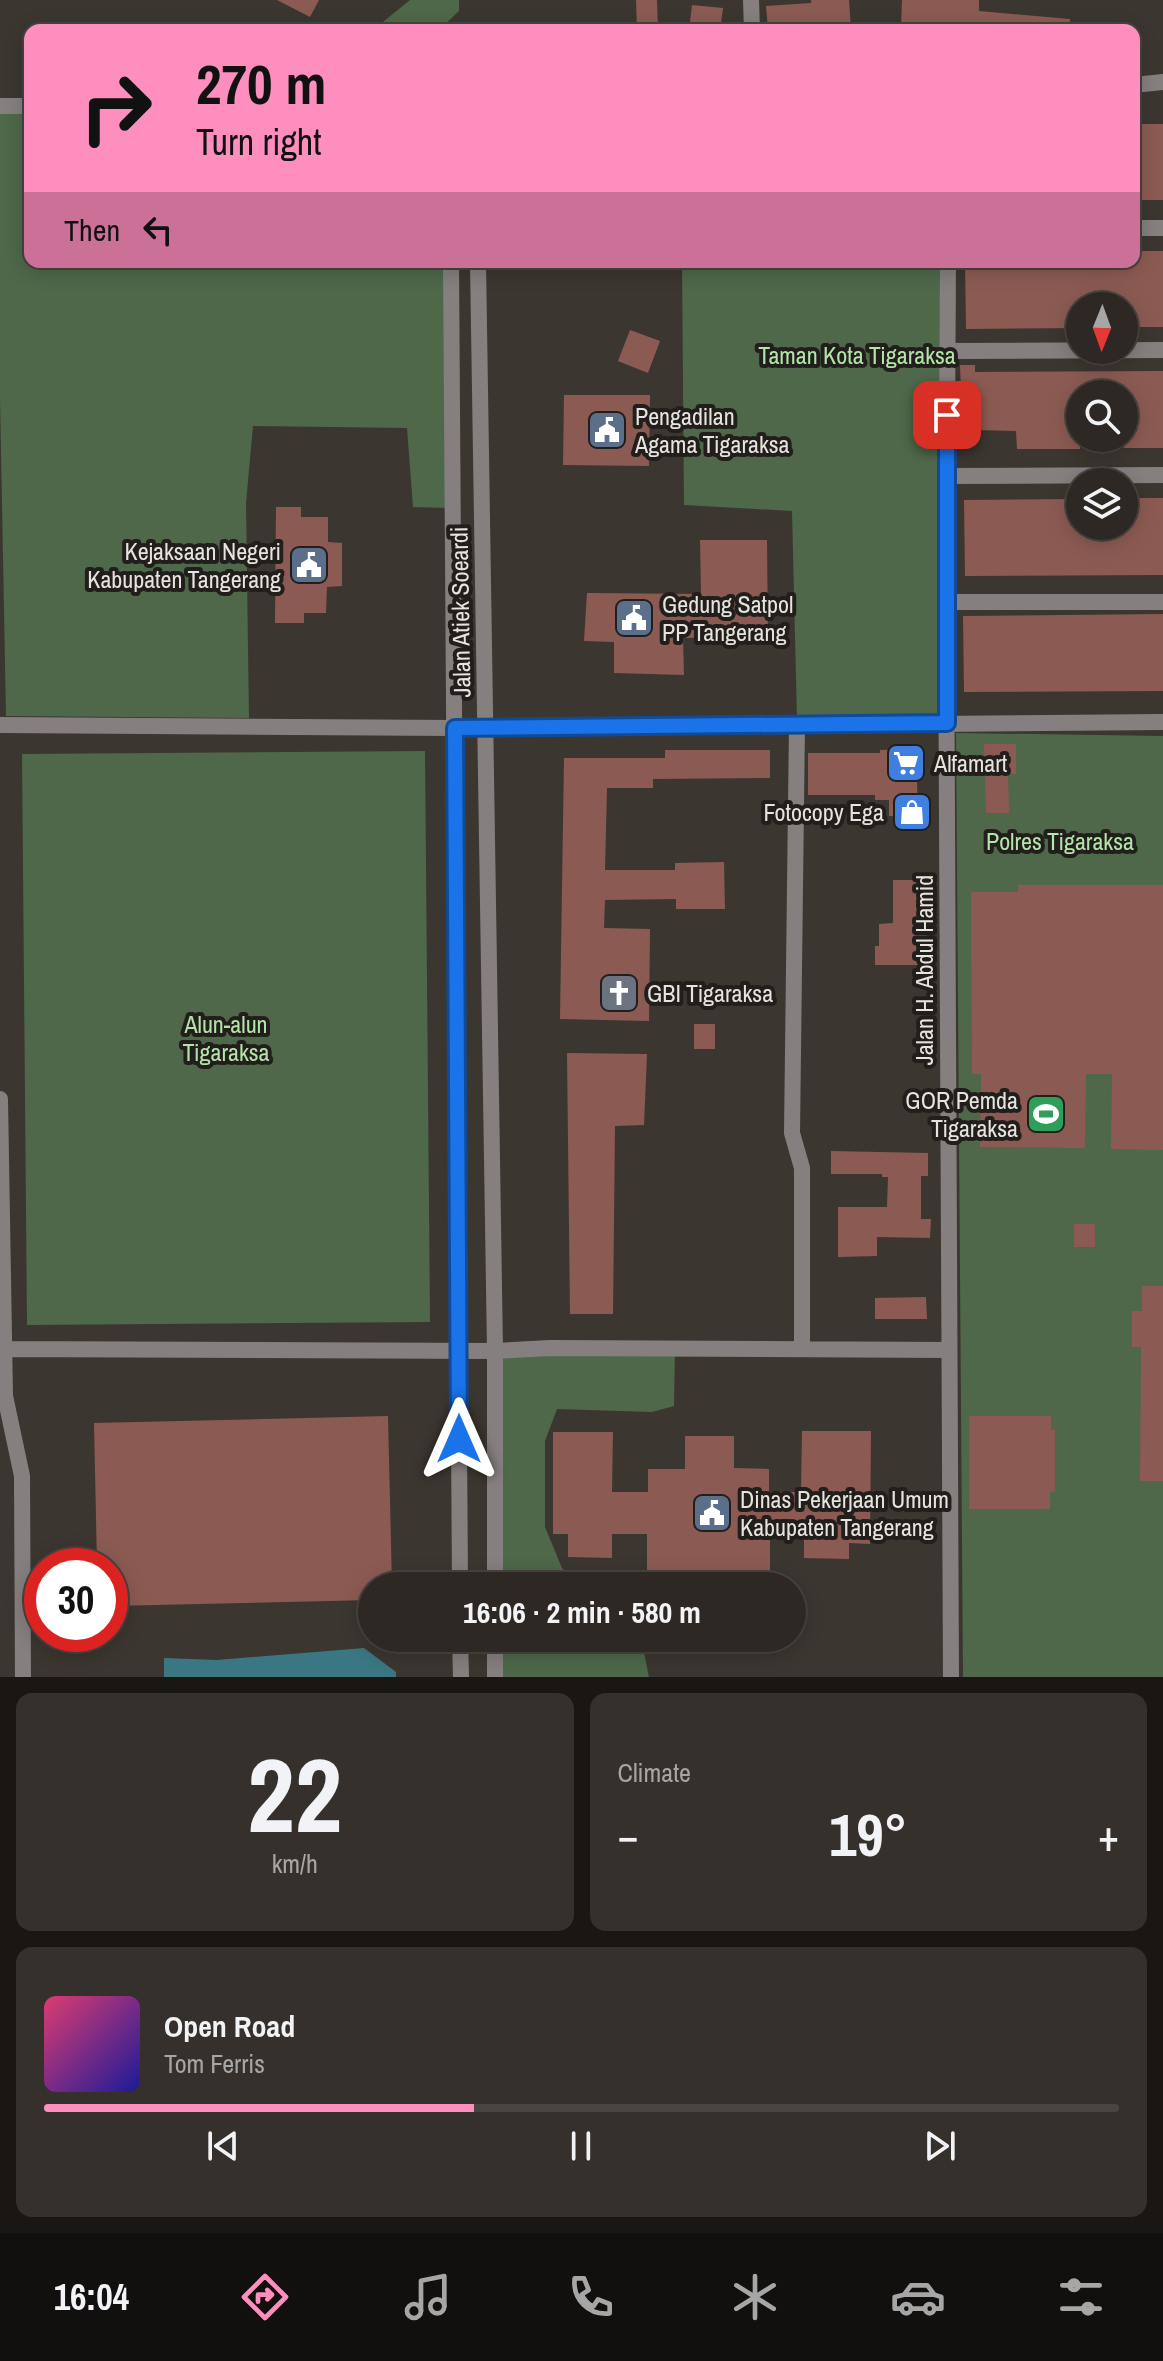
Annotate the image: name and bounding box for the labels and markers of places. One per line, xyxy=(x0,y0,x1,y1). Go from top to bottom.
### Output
pin xyxy=(913,381,981,449)
place label: Pengadilan Agama Tigaraksa xyxy=(634,400,790,460)
public building icon: Pengadilan Agama Tigaraksa xyxy=(586,409,628,451)
place label: Kejaksaan Negeri Kabupaten Tangerang xyxy=(87,535,281,595)
public building icon: Kejaksaan Negeri Kabupaten Tangerang xyxy=(288,544,330,586)
place label: Gedung Satpol PP Tangerang xyxy=(662,588,793,648)
public building icon: Gedung Satpol PP Tangerang xyxy=(613,597,655,639)
supermarket icon: Alfamart xyxy=(885,742,927,784)
place label: Alfamart xyxy=(933,747,1008,779)
shop icon: Fotocopy Ega xyxy=(891,791,933,833)
place label: Fotocopy Ega xyxy=(764,796,884,828)
church icon: GBI Tigaraksa xyxy=(598,972,640,1014)
place label: GBI Tigaraksa xyxy=(647,977,773,1009)
place label: GOR Pemda Tigaraksa xyxy=(905,1084,1018,1144)
sports icon: GOR Pemda Tigaraksa xyxy=(1025,1093,1067,1135)
place label: Dinas Pekerjaan Umum Kabupaten Tangerang xyxy=(740,1483,949,1543)
public building icon: Dinas Pekerjaan Umum Kabupaten Tangerang xyxy=(691,1492,733,1534)

